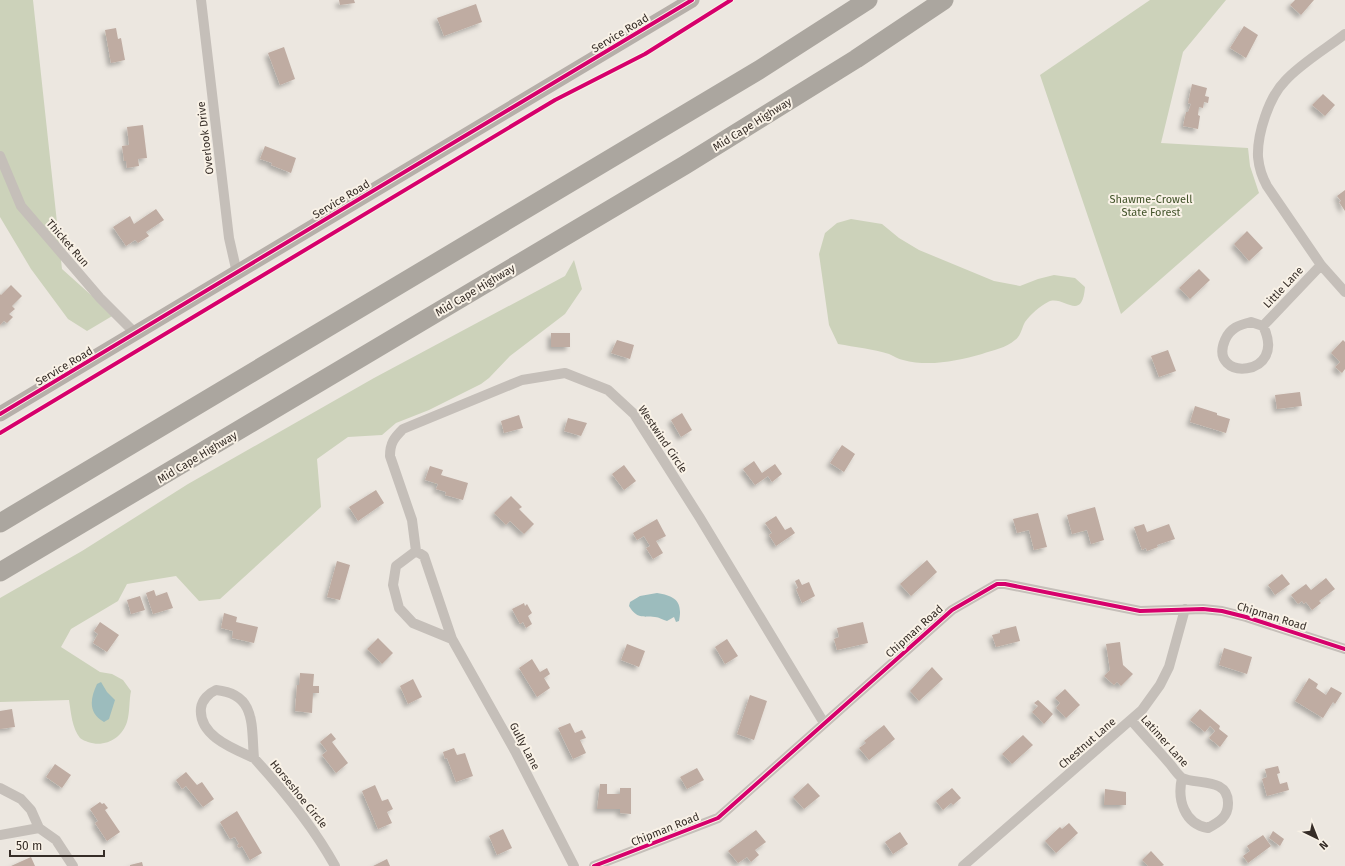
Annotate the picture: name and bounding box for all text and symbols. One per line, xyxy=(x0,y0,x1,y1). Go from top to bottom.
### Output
street label: Service Road xyxy=(589,11,651,56)
street label: Mid Cape Highway xyxy=(710,95,795,154)
street label: Overlook Drive xyxy=(195,101,216,175)
street label: Service Road xyxy=(310,177,372,222)
park label: Shawme-Crowell State Forest xyxy=(1110,193,1192,219)
street label: Thicket Run xyxy=(44,217,92,270)
street label: Mid Cape Highway xyxy=(433,261,518,319)
street label: Little Lane xyxy=(1261,264,1306,311)
street label: Service Road xyxy=(33,344,95,389)
street label: Westwind Circle xyxy=(635,403,690,476)
street label: Mid Cape Highway xyxy=(155,428,240,486)
street label: Chipman Road xyxy=(1235,600,1308,633)
street label: Chipman Road xyxy=(883,602,946,660)
street label: Latimer Lane xyxy=(1138,713,1191,770)
street label: Chestnut Lane xyxy=(1056,715,1118,772)
street label: Gully Lane xyxy=(507,720,542,772)
street label: Horseshoe Circle xyxy=(267,758,330,831)
street label: Chipman Road xyxy=(629,810,701,849)
north arrow xyxy=(1297,818,1337,858)
scale bar xyxy=(10,832,104,858)
text: N xyxy=(1316,838,1331,852)
text: 50 m xyxy=(16,839,42,853)

